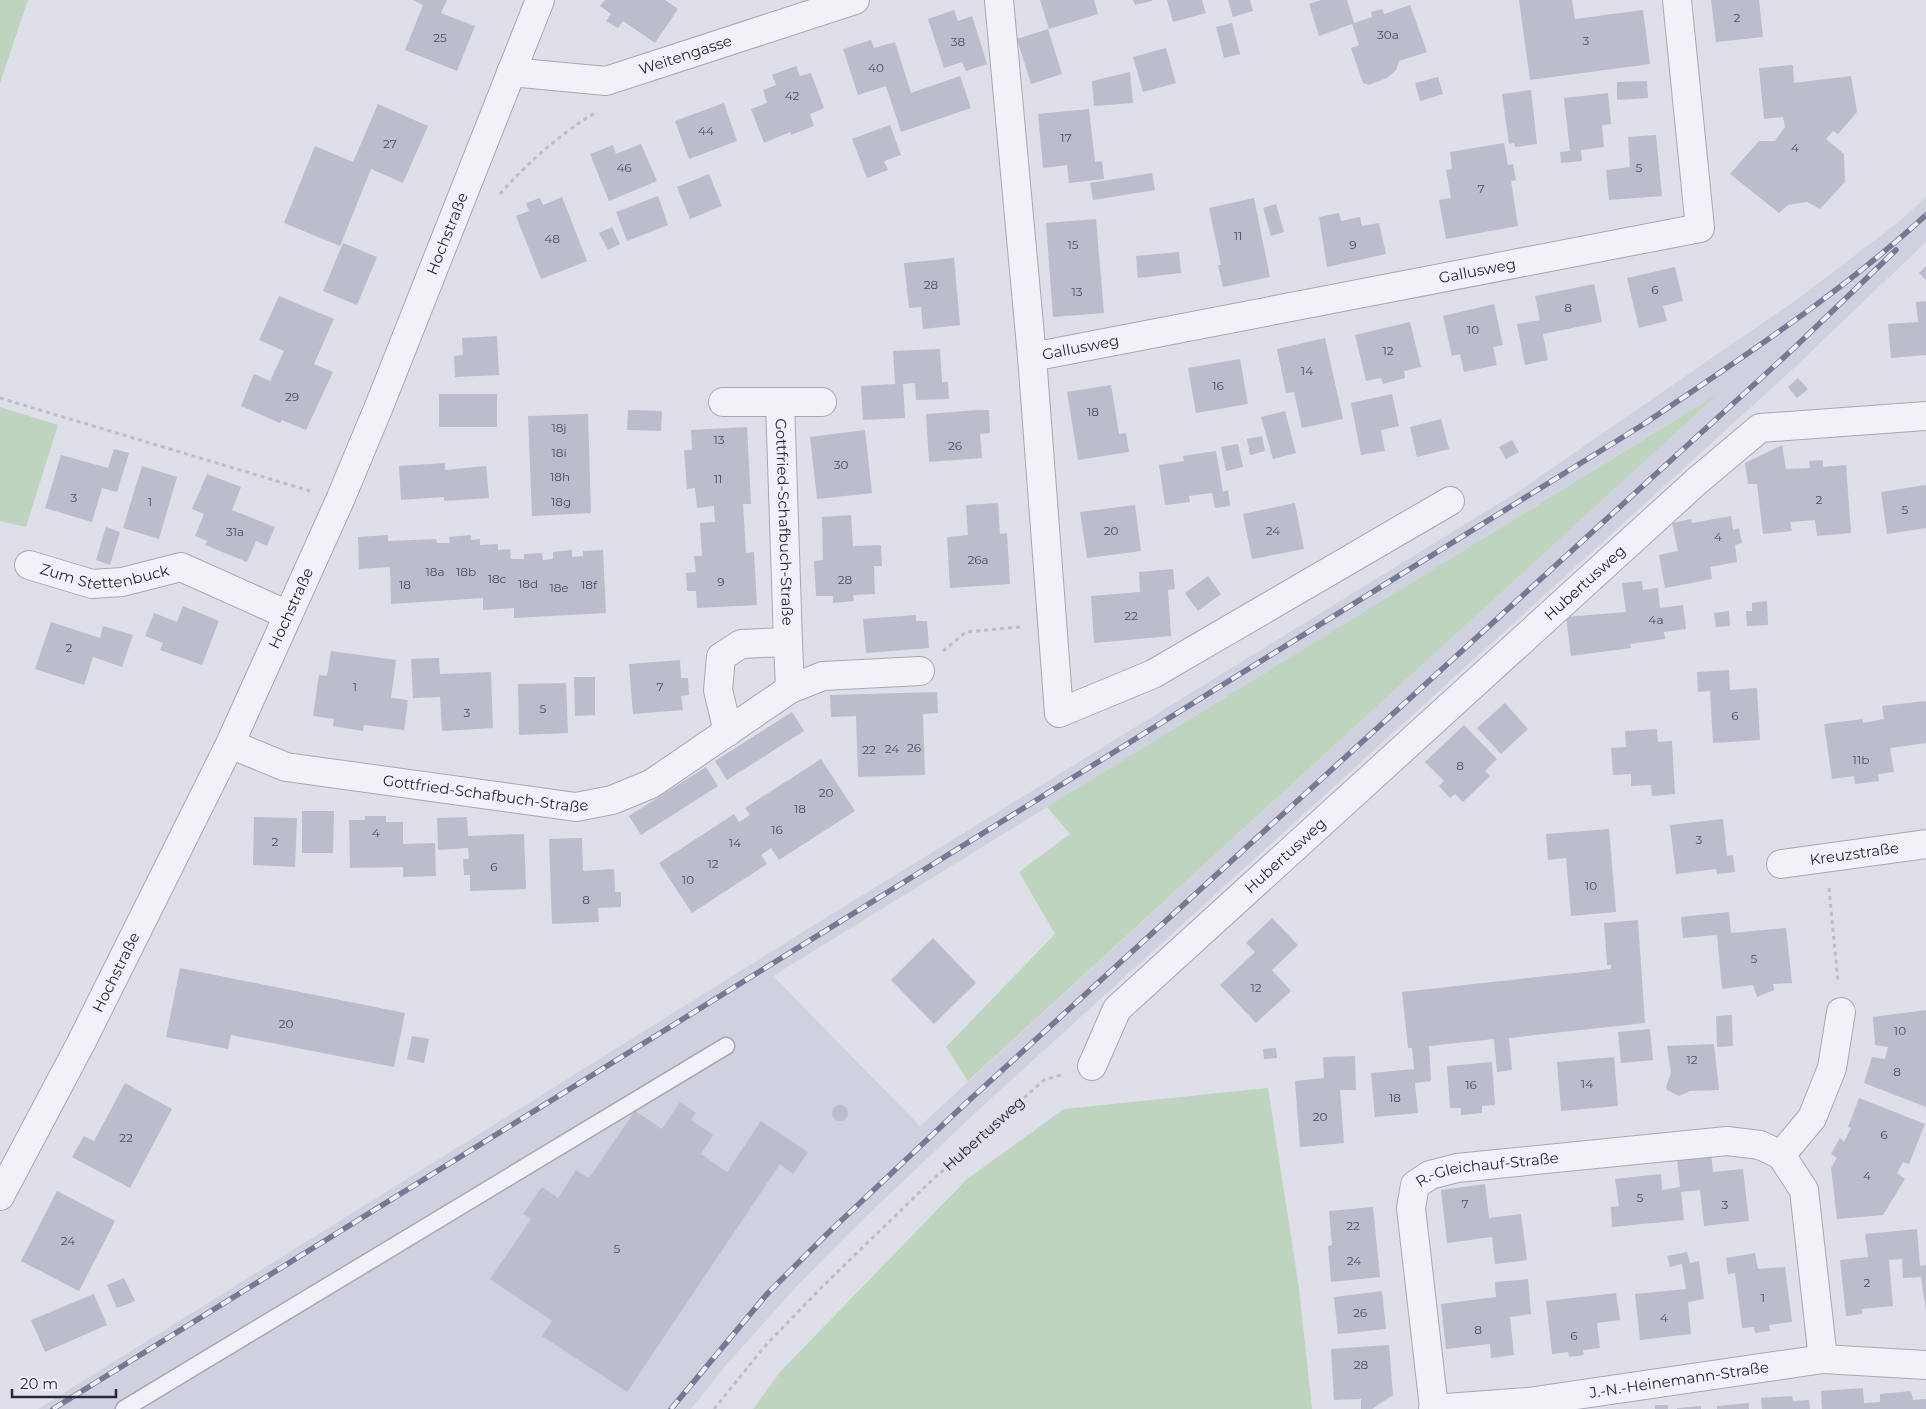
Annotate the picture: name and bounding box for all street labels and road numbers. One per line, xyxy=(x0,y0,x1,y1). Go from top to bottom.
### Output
street label: Weitengasse xyxy=(636,31,734,79)
street label: Hochstraße xyxy=(422,190,472,277)
street label: Gallusweg xyxy=(1437,254,1517,287)
street label: Gallusweg xyxy=(1040,330,1121,364)
street label: Gottfried-Schafbuch-Straße xyxy=(772,418,797,626)
street label: Hubertusweg xyxy=(1540,541,1629,625)
street label: Zum Stettenbuck xyxy=(38,559,171,593)
street label: Hochstraße xyxy=(264,565,317,652)
street label: Gottfried-Schafbuch-Straße xyxy=(382,770,590,816)
street label: Hubertusweg xyxy=(1240,813,1330,897)
street label: Kreuzstraße xyxy=(1808,838,1900,869)
street label: Hochstraße xyxy=(88,929,144,1015)
street label: Hubertusweg xyxy=(939,1092,1028,1175)
street label: R.-Gleichauf-Straße xyxy=(1412,1148,1559,1191)
street label: J.-N.-Heinemann-Straße xyxy=(1587,1357,1770,1402)

